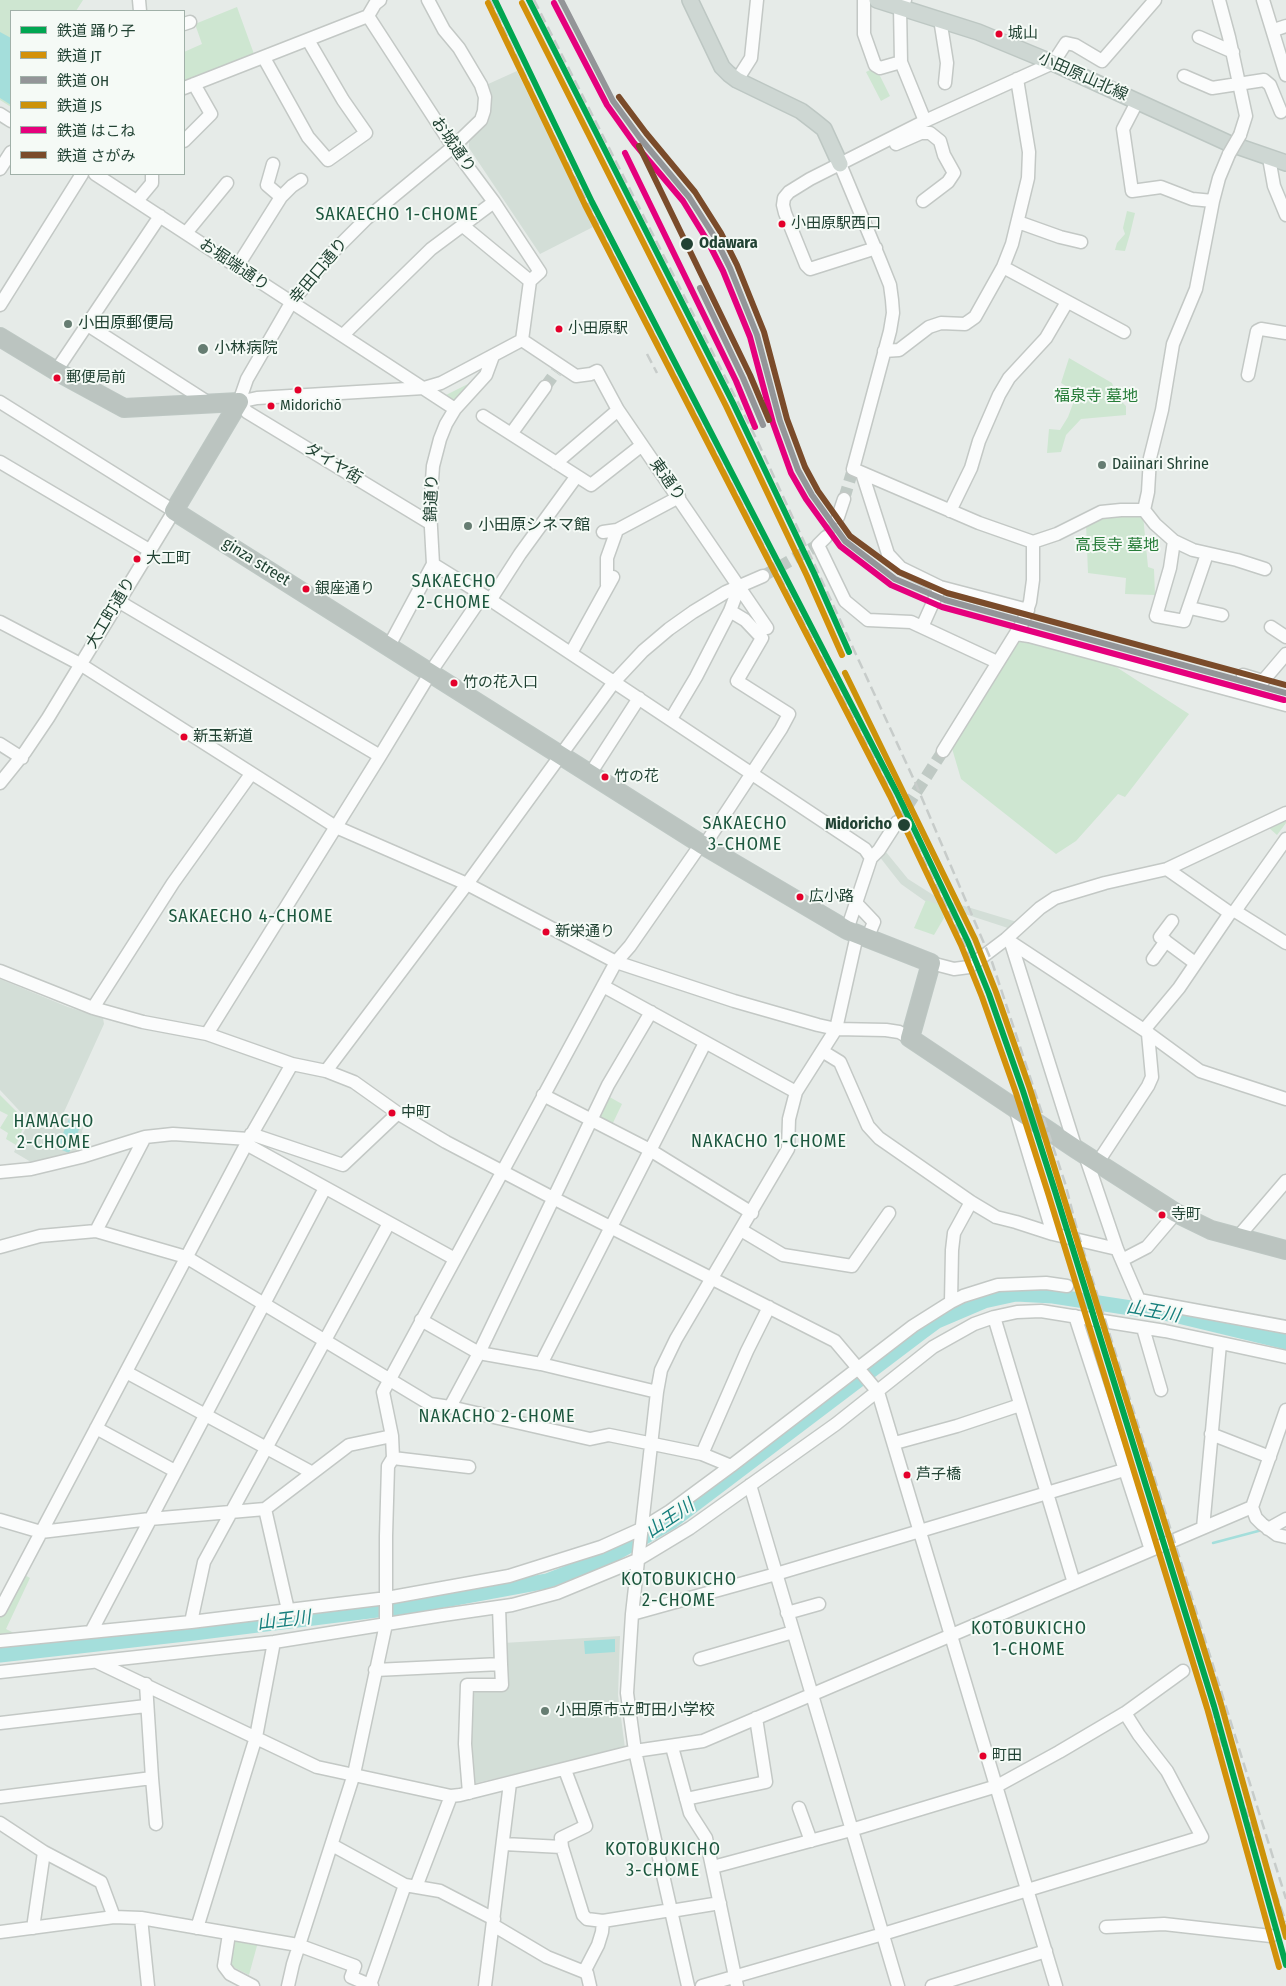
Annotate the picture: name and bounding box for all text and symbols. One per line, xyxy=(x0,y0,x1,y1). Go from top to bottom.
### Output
legend xyxy=(10,10,185,175)
text: 鉄道 踊り子 xyxy=(57,22,136,40)
place label: 城山 xyxy=(1008,25,1038,43)
marker: 城山 xyxy=(994,29,1004,39)
text: 鉄道 JT xyxy=(57,47,102,65)
street label: 小田原山北線 xyxy=(1035,49,1131,105)
text: 鉄道 OH xyxy=(57,72,109,90)
text: 鉄道 JS xyxy=(57,97,102,115)
street label: お城通り xyxy=(427,113,479,177)
text: 鉄道 はこね xyxy=(57,122,136,140)
text: 鉄道 さがみ xyxy=(57,147,136,165)
district label: SAKAECHO 1-CHOME xyxy=(313,204,481,226)
place label: 小田原駅西口 xyxy=(791,215,881,233)
marker: 小田原駅西口 xyxy=(777,219,787,229)
street label: 幸田口通り xyxy=(286,234,352,308)
place label: Odawara xyxy=(699,234,758,254)
street label: お堀端通り xyxy=(195,235,273,295)
marker: Odawara xyxy=(679,236,695,252)
place label: 小田原郵便局 xyxy=(78,314,174,334)
marker: 小田原郵便局 xyxy=(62,318,74,330)
place label: 小田原駅 xyxy=(568,320,628,338)
marker: 小田原駅 xyxy=(554,324,564,334)
place label: 小林病院 xyxy=(214,339,278,359)
marker: 小林病院 xyxy=(196,342,210,356)
place label: 郵便局前 xyxy=(66,369,126,387)
marker: 郵便局前 xyxy=(52,373,62,383)
unlabelled marker xyxy=(293,385,303,395)
park label: 福泉寺 墓地 xyxy=(1054,387,1138,407)
place label: Midorichō xyxy=(280,397,342,415)
marker: Midorichō xyxy=(266,401,276,411)
street label: ダイヤ街 xyxy=(301,439,365,489)
street label: 東通り xyxy=(645,455,689,505)
place label: Daiinari Shrine xyxy=(1112,455,1209,475)
marker: Daiinari Shrine xyxy=(1096,459,1108,471)
street label: 錦通り xyxy=(422,474,442,522)
place label: 小田原シネマ館 xyxy=(478,516,590,536)
marker: 小田原シネマ館 xyxy=(462,520,474,532)
street label: ginza street xyxy=(219,534,293,590)
park label: 高長寺 墓地 xyxy=(1075,536,1159,556)
place label: 大工町 xyxy=(146,550,191,568)
marker: 大工町 xyxy=(132,554,142,564)
district label: SAKAECHO 2-CHOME xyxy=(411,571,497,614)
street label: 大工町通り xyxy=(82,574,140,652)
place label: 銀座通り xyxy=(315,580,375,598)
marker: 銀座通り xyxy=(301,584,311,594)
place label: 竹の花入口 xyxy=(463,674,538,692)
marker: 竹の花入口 xyxy=(449,678,459,688)
place label: 新玉新道 xyxy=(193,728,253,746)
marker: 新玉新道 xyxy=(179,732,189,742)
place label: 竹の花 xyxy=(614,768,659,786)
marker: 竹の花 xyxy=(600,772,610,782)
district label: SAKAECHO 3-CHOME xyxy=(702,813,788,856)
place label: Midoricho xyxy=(825,815,892,835)
marker: Midoricho xyxy=(896,817,912,833)
place label: 広小路 xyxy=(809,888,854,906)
marker: 広小路 xyxy=(795,892,805,902)
district label: SAKAECHO 4-CHOME xyxy=(167,906,335,928)
place label: 新栄通り xyxy=(555,923,615,941)
marker: 新栄通り xyxy=(541,927,551,937)
place label: 中町 xyxy=(401,1104,431,1122)
marker: 中町 xyxy=(387,1108,397,1118)
district label: HAMACHO 2-CHOME xyxy=(13,1111,95,1154)
district label: NAKACHO 1-CHOME xyxy=(689,1131,849,1153)
place label: 寺町 xyxy=(1171,1206,1201,1224)
marker: 寺町 xyxy=(1157,1210,1167,1220)
water label: 山王川 xyxy=(1125,1297,1181,1327)
district label: NAKACHO 2-CHOME xyxy=(417,1406,577,1428)
place label: 芦子橋 xyxy=(916,1466,961,1484)
marker: 芦子橋 xyxy=(902,1470,912,1480)
water label: 山王川 xyxy=(642,1495,698,1543)
district label: KOTOBUKICHO 2-CHOME xyxy=(620,1569,738,1612)
water label: 山王川 xyxy=(256,1607,312,1635)
district label: KOTOBUKICHO 1-CHOME xyxy=(970,1618,1088,1660)
place label: 小田原市立町田小学校 xyxy=(555,1701,715,1721)
marker: 小田原市立町田小学校 xyxy=(539,1705,551,1717)
place label: 町田 xyxy=(992,1747,1022,1765)
marker: 町田 xyxy=(978,1751,988,1761)
district label: KOTOBUKICHO 3-CHOME xyxy=(604,1839,722,1882)

